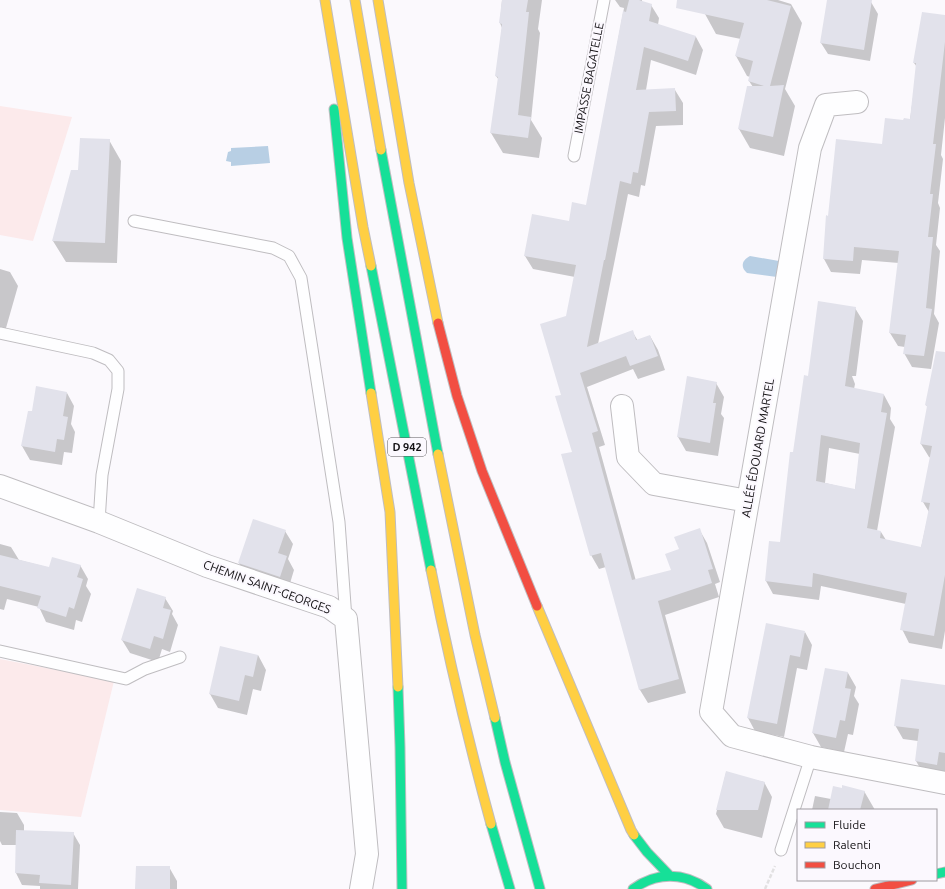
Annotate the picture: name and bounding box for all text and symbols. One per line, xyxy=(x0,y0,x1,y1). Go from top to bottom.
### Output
street label: IMPASSE BAGATELLE xyxy=(571,21,606,135)
street label: ALLÉE ÉDOUARD MARTEL xyxy=(739,378,776,518)
road number: D 942 xyxy=(388,438,426,456)
street label: CHEMIN SAINT-GEORGES xyxy=(202,557,333,616)
legend xyxy=(797,809,937,881)
text: Fluide xyxy=(833,818,866,831)
text: Ralenti xyxy=(833,838,871,851)
text: Bouchon xyxy=(833,858,881,871)

